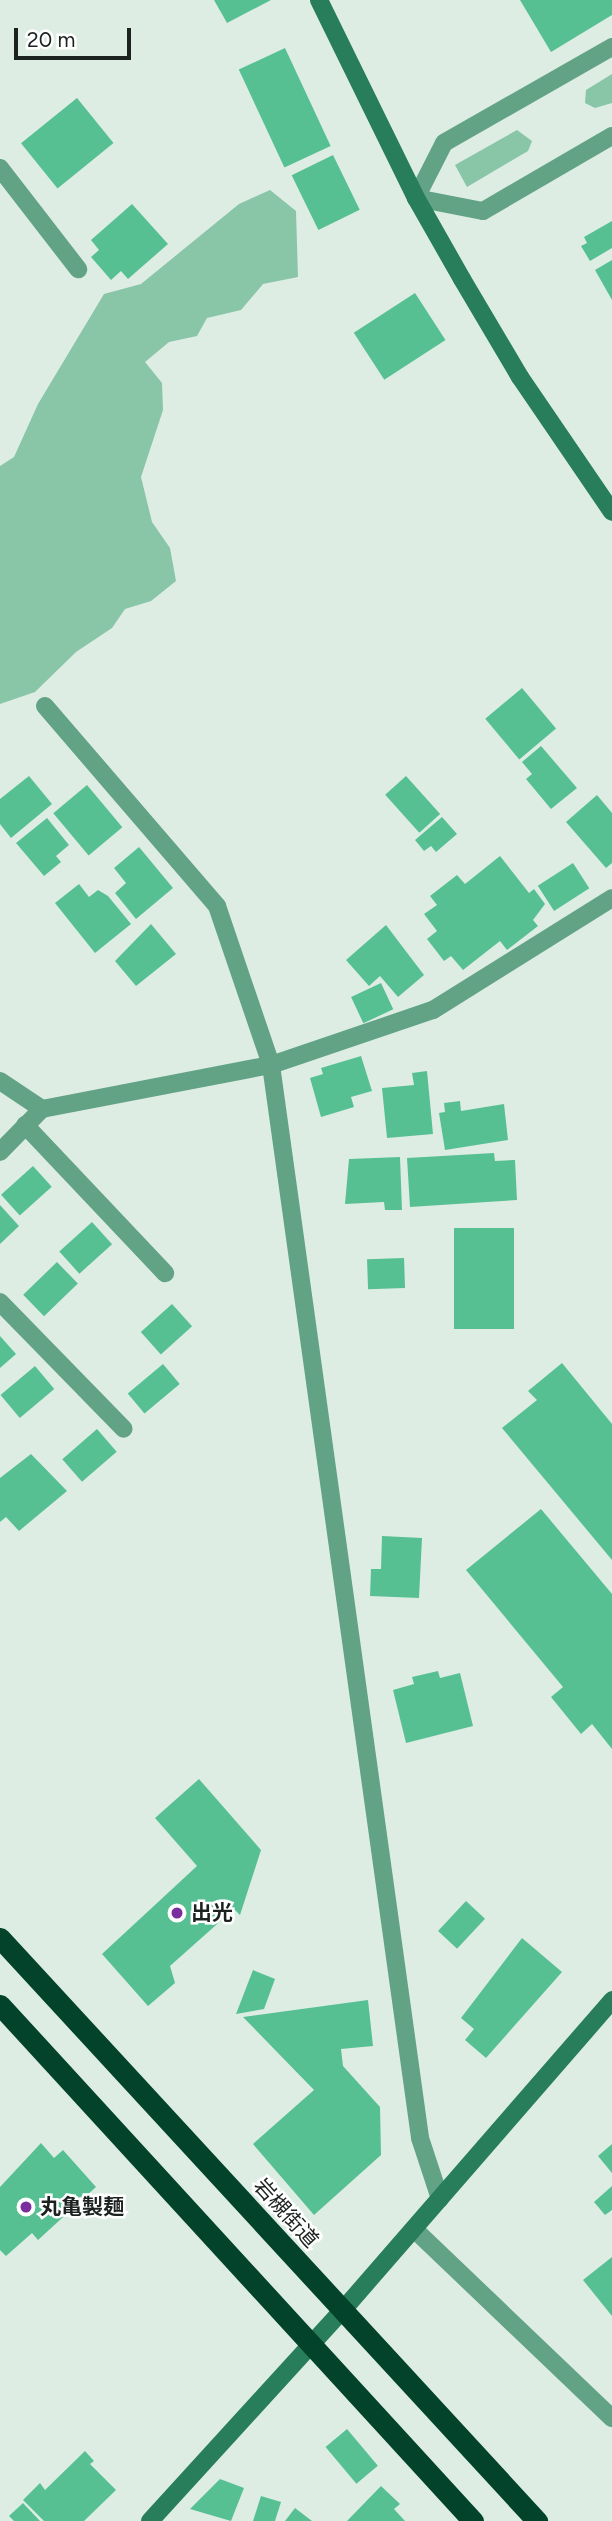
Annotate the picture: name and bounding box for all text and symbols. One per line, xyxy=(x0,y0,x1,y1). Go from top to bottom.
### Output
scale bar xyxy=(18,14,135,58)
text: 20 m xyxy=(27,27,75,52)
place label: 出光 xyxy=(191,1900,233,1926)
marker: 出光 xyxy=(169,1905,185,1921)
street label: 岩槻街道 xyxy=(249,2173,323,2253)
place label: 丸亀製麺 xyxy=(40,2194,124,2220)
marker: 丸亀製麺 xyxy=(18,2199,34,2215)

